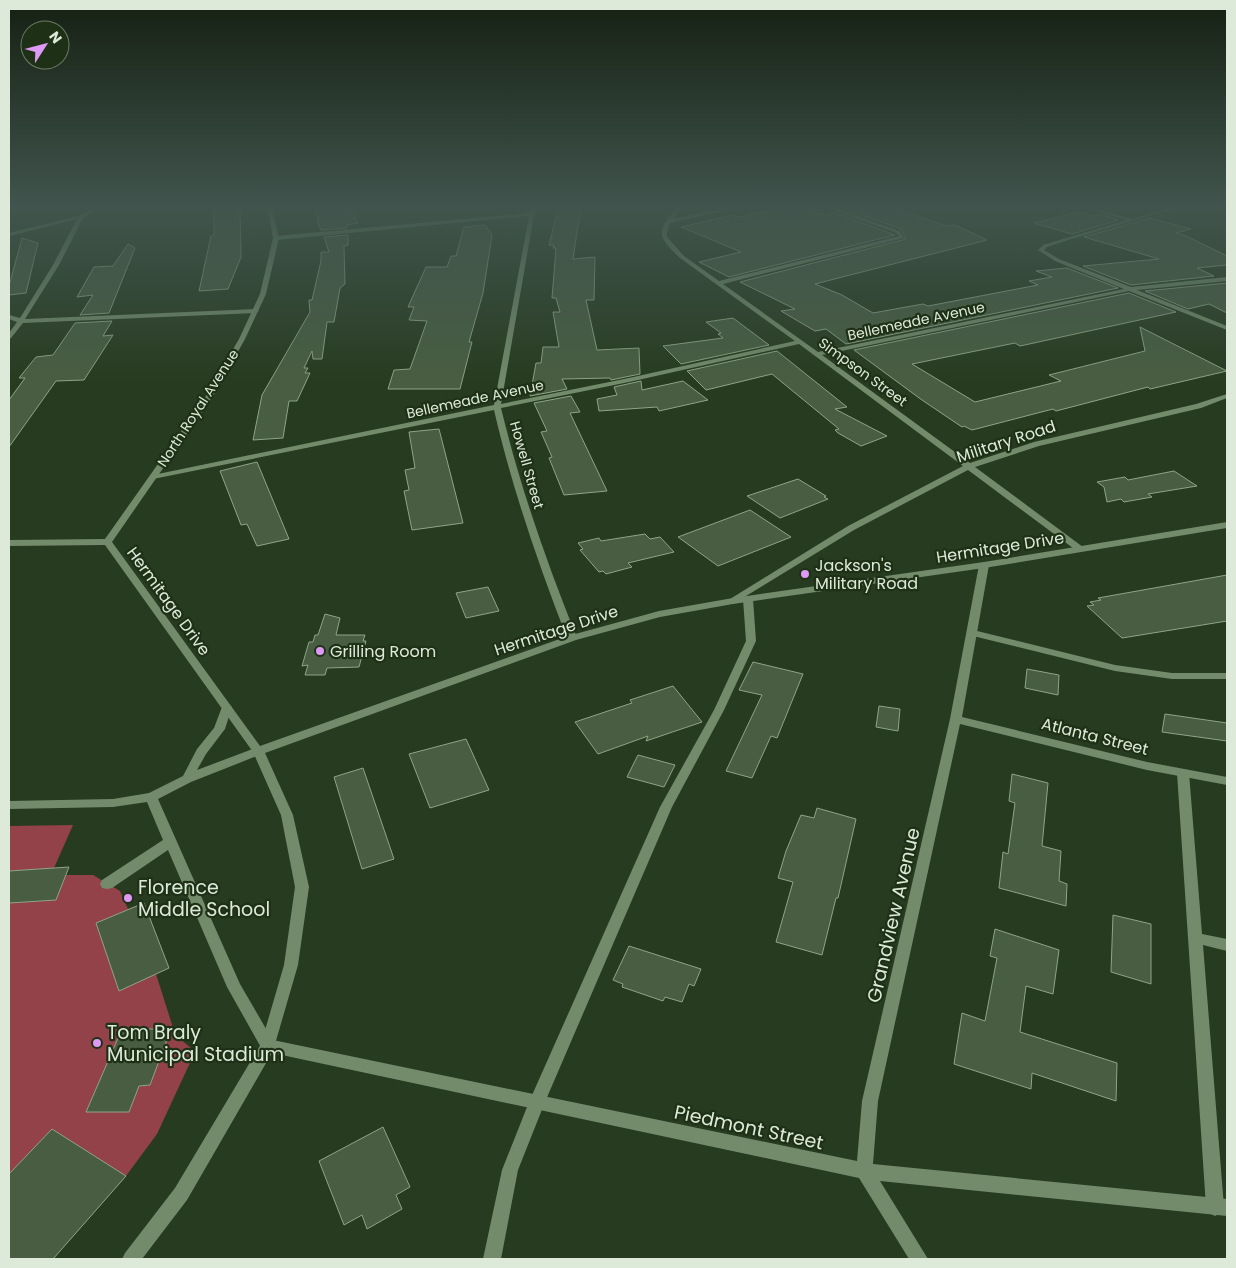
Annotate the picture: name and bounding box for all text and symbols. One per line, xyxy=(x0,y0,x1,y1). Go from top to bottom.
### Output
north arrow xyxy=(20,20,70,70)
text: N xyxy=(44,27,67,47)
street label: Bellemeade Avenue xyxy=(846,297,987,345)
street label: Simpson Street xyxy=(814,333,912,411)
street label: North Royal Avenue xyxy=(152,345,244,471)
street label: Bellemeade Avenue xyxy=(405,375,546,423)
street label: Military Road xyxy=(954,415,1059,468)
street label: Howell Street xyxy=(505,419,549,511)
street label: Hermitage Drive xyxy=(935,526,1066,569)
street label: Hermitage Drive xyxy=(121,542,216,660)
place label: Jackson's Military Road xyxy=(815,554,918,595)
marker: Jackson's Military Road xyxy=(799,568,811,580)
street label: Hermitage Drive xyxy=(491,600,621,661)
place label: Grilling Room xyxy=(330,640,436,663)
marker: Grilling Room xyxy=(314,645,326,657)
street label: Atlanta Street xyxy=(1039,712,1151,761)
street label: Grandview Avenue xyxy=(860,825,927,1005)
place label: Florence Middle School xyxy=(138,874,270,923)
marker: Florence Middle School xyxy=(122,892,134,904)
place label: Tom Braly Municipal Stadium xyxy=(107,1019,284,1068)
marker: Tom Braly Municipal Stadium xyxy=(91,1037,103,1049)
street label: Piedmont Street xyxy=(672,1099,826,1156)

